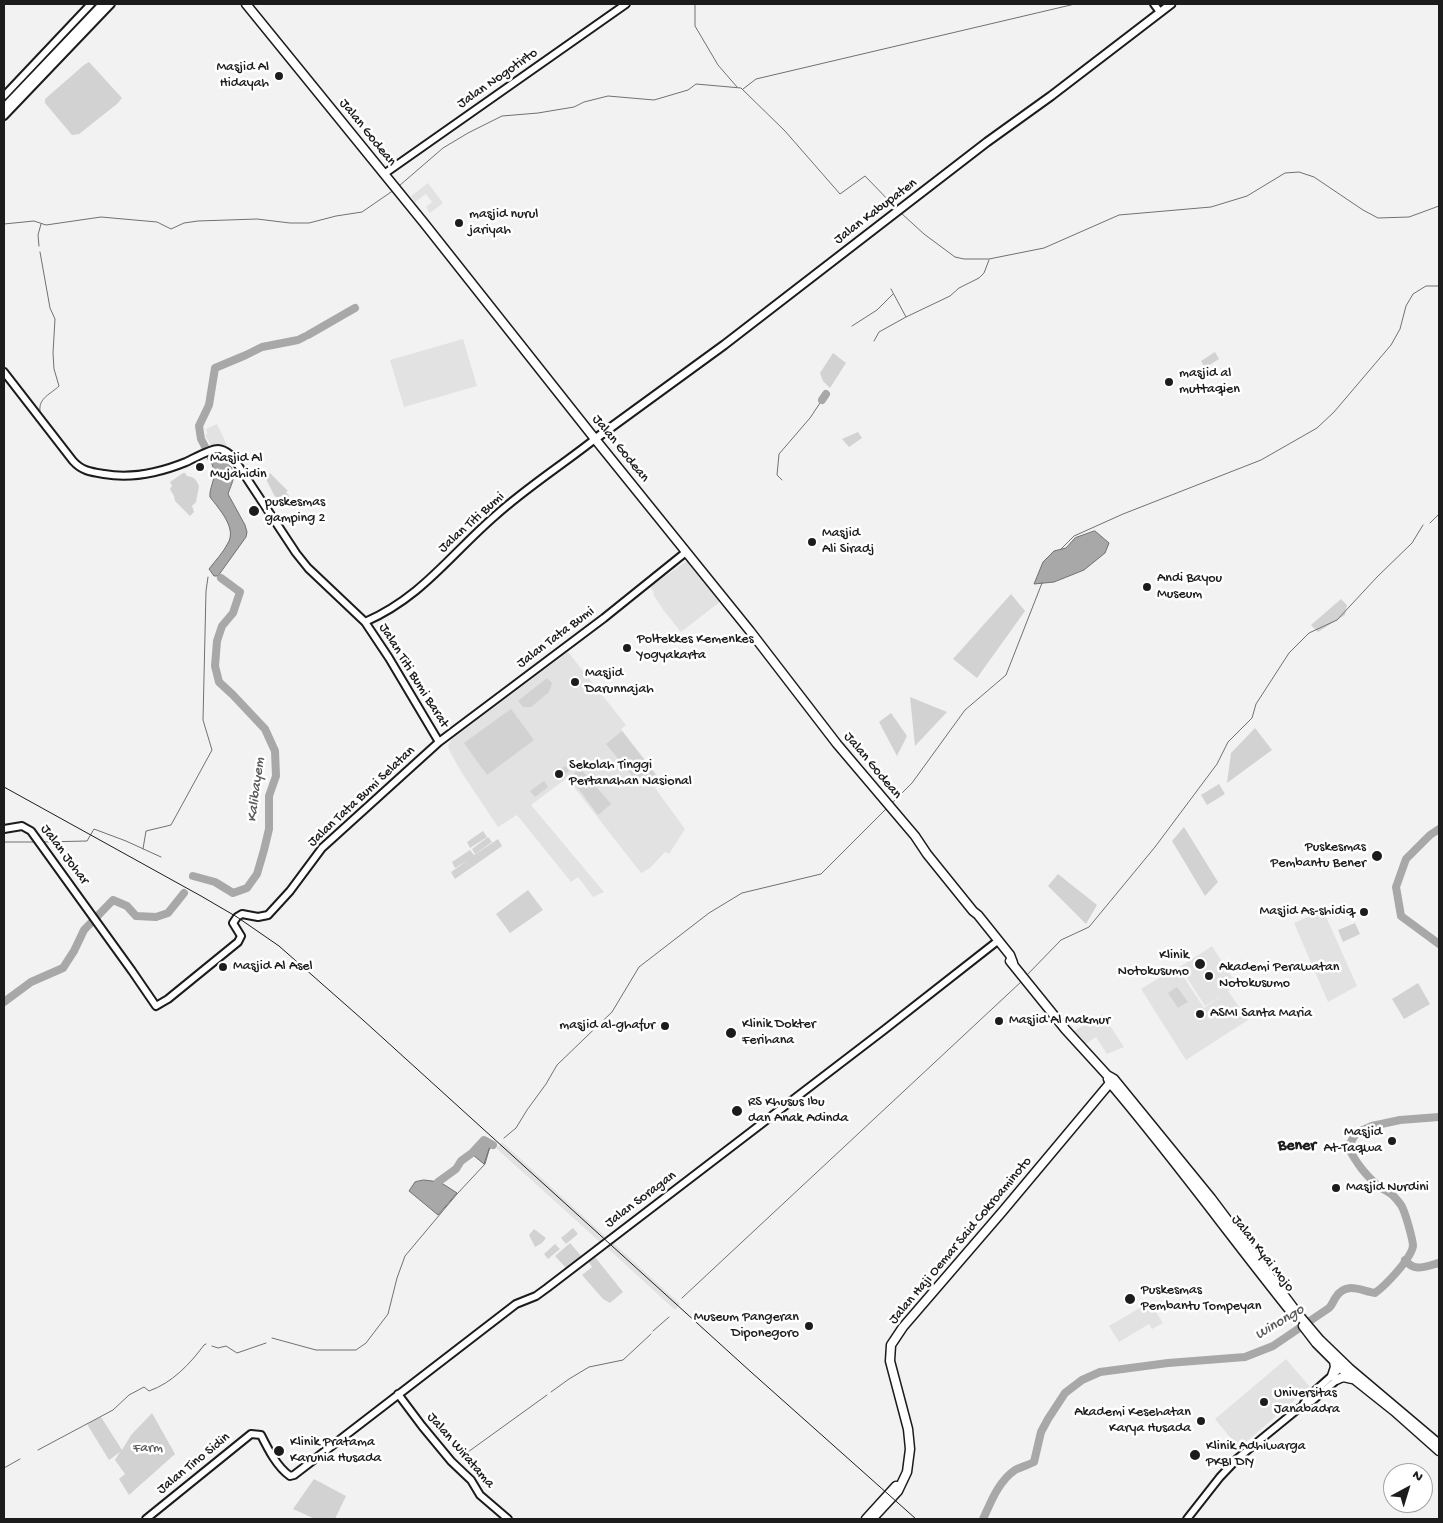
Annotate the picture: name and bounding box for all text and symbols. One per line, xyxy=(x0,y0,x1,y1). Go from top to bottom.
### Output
street label: Jalan Nogotirto xyxy=(455,45,541,113)
place label: Masjid Al Hidayah xyxy=(216,60,269,92)
marker: Masjid Al Hidayah xyxy=(273,70,285,82)
street label: Jalan Godean xyxy=(335,96,399,170)
street label: Jalan Kabupaten xyxy=(831,175,921,249)
place label: masjid nurul jariyah xyxy=(469,207,538,240)
marker: masjid nurul jariyah xyxy=(453,217,465,229)
place label: masjid al muttaqien xyxy=(1179,366,1240,398)
marker: masjid al muttaqien xyxy=(1163,376,1175,388)
street label: Jalan Godean xyxy=(588,412,652,486)
place label: Masjid Al Mujahidin xyxy=(210,451,267,484)
marker: Masjid Al Mujahidin xyxy=(194,461,206,473)
street label: Jalan Titi Bumi xyxy=(435,489,509,557)
place label: puskesmas gamping 2 xyxy=(265,495,325,528)
marker: puskesmas gamping 2 xyxy=(247,504,261,518)
place label: Masjid Ali Siradj xyxy=(822,526,874,558)
marker: Masjid Ali Siradj xyxy=(806,536,818,548)
place label: Andi Bayou Museum xyxy=(1157,571,1222,604)
marker: Andi Bayou Museum xyxy=(1141,581,1153,593)
street label: Jalan Tata Bumi xyxy=(514,603,598,673)
street label: Jalan Titi Bumi Barat xyxy=(374,621,452,731)
place label: Poltekkes Kemenkes Yogyakarta xyxy=(637,632,754,664)
marker: Poltekkes Kemenkes Yogyakarta xyxy=(621,642,633,654)
place label: Masjid Darunnajah xyxy=(585,666,654,699)
marker: Masjid Darunnajah xyxy=(569,676,581,688)
street label: Jalan Godean xyxy=(839,729,905,803)
street label: Jalan Tata Bumi Selatan xyxy=(305,743,419,851)
water label: Kalibayem xyxy=(244,757,270,823)
place label: Sekolah Tinggi Pertanahan Nasional xyxy=(569,758,692,790)
marker: Sekolah Tinggi Pertanahan Nasional xyxy=(553,768,565,780)
street label: Jalan Johar xyxy=(36,822,92,888)
place label: Puskesmas Pembantu Bener xyxy=(1270,840,1366,872)
marker: Puskesmas Pembantu Bener xyxy=(1370,849,1384,863)
place label: Masjid As-shidiq xyxy=(1260,904,1354,920)
marker: Masjid As-shidiq xyxy=(1358,906,1370,918)
place label: Klinik Notokusumo xyxy=(1118,948,1189,980)
marker: Klinik Notokusumo xyxy=(1193,957,1207,971)
place label: Masjid Al Asel xyxy=(233,959,313,975)
place label: Akademi Perawatan Notokusumo xyxy=(1219,960,1339,992)
marker: Masjid Al Asel xyxy=(217,961,229,973)
marker: Akademi Perawatan Notokusumo xyxy=(1203,970,1215,982)
place label: ASMI Santa Maria xyxy=(1210,1006,1312,1022)
marker: ASMI Santa Maria xyxy=(1194,1008,1206,1020)
place label: Masjid Al Makmur xyxy=(1009,1013,1110,1029)
marker: Masjid Al Makmur xyxy=(993,1015,1005,1027)
place label: Klinik Dokter Ferihana xyxy=(742,1017,816,1050)
place label: masjid al-ghafur xyxy=(559,1018,655,1034)
marker: masjid al-ghafur xyxy=(659,1020,671,1032)
marker: Klinik Dokter Ferihana xyxy=(724,1026,738,1040)
place label: RS Khusus Ibu dan Anak Adinda xyxy=(748,1095,848,1128)
marker: RS Khusus Ibu dan Anak Adinda xyxy=(730,1104,744,1118)
place label: Masjid At-Taqwa xyxy=(1323,1125,1382,1158)
marker: Masjid At-Taqwa xyxy=(1386,1135,1398,1147)
district label: Bener xyxy=(1278,1137,1316,1157)
street label: Jalan Haji Oemar Said Cokroaminoto xyxy=(886,1154,1036,1328)
street label: Jalan Soragan xyxy=(602,1168,680,1232)
place label: Masjid Nurdini xyxy=(1346,1180,1429,1196)
marker: Masjid Nurdini xyxy=(1330,1182,1342,1194)
street label: Jalan Kyai Mojo xyxy=(1227,1212,1297,1296)
place label: Puskesmas Pembantu Tompeyan xyxy=(1141,1283,1261,1315)
marker: Puskesmas Pembantu Tompeyan xyxy=(1123,1292,1137,1306)
water label: Winongo xyxy=(1252,1301,1308,1345)
place label: Museum Pangeran Diponegoro xyxy=(694,1310,799,1342)
marker: Museum Pangeran Diponegoro xyxy=(803,1320,815,1332)
place label: Universitas Janabadra xyxy=(1274,1386,1340,1418)
marker: Universitas Janabadra xyxy=(1258,1396,1270,1408)
place label: Akademi Kesehatan Karya Husada xyxy=(1074,1405,1191,1438)
street label: Jalan Wiratama xyxy=(423,1410,497,1492)
marker: Akademi Kesehatan Karya Husada xyxy=(1195,1415,1207,1427)
street label: Jalan Tino Sidin xyxy=(154,1429,234,1499)
place label: Klinik Pratama Karunia Husada xyxy=(290,1435,381,1468)
place label: Klinik Adhiwarga PKBI DIY xyxy=(1206,1439,1305,1471)
park label: Farm xyxy=(133,1441,163,1457)
marker: Klinik Pratama Karunia Husada xyxy=(272,1444,286,1458)
marker: Klinik Adhiwarga PKBI DIY xyxy=(1188,1448,1202,1462)
north arrow xyxy=(1383,1463,1433,1513)
text: N xyxy=(1408,1467,1426,1486)

